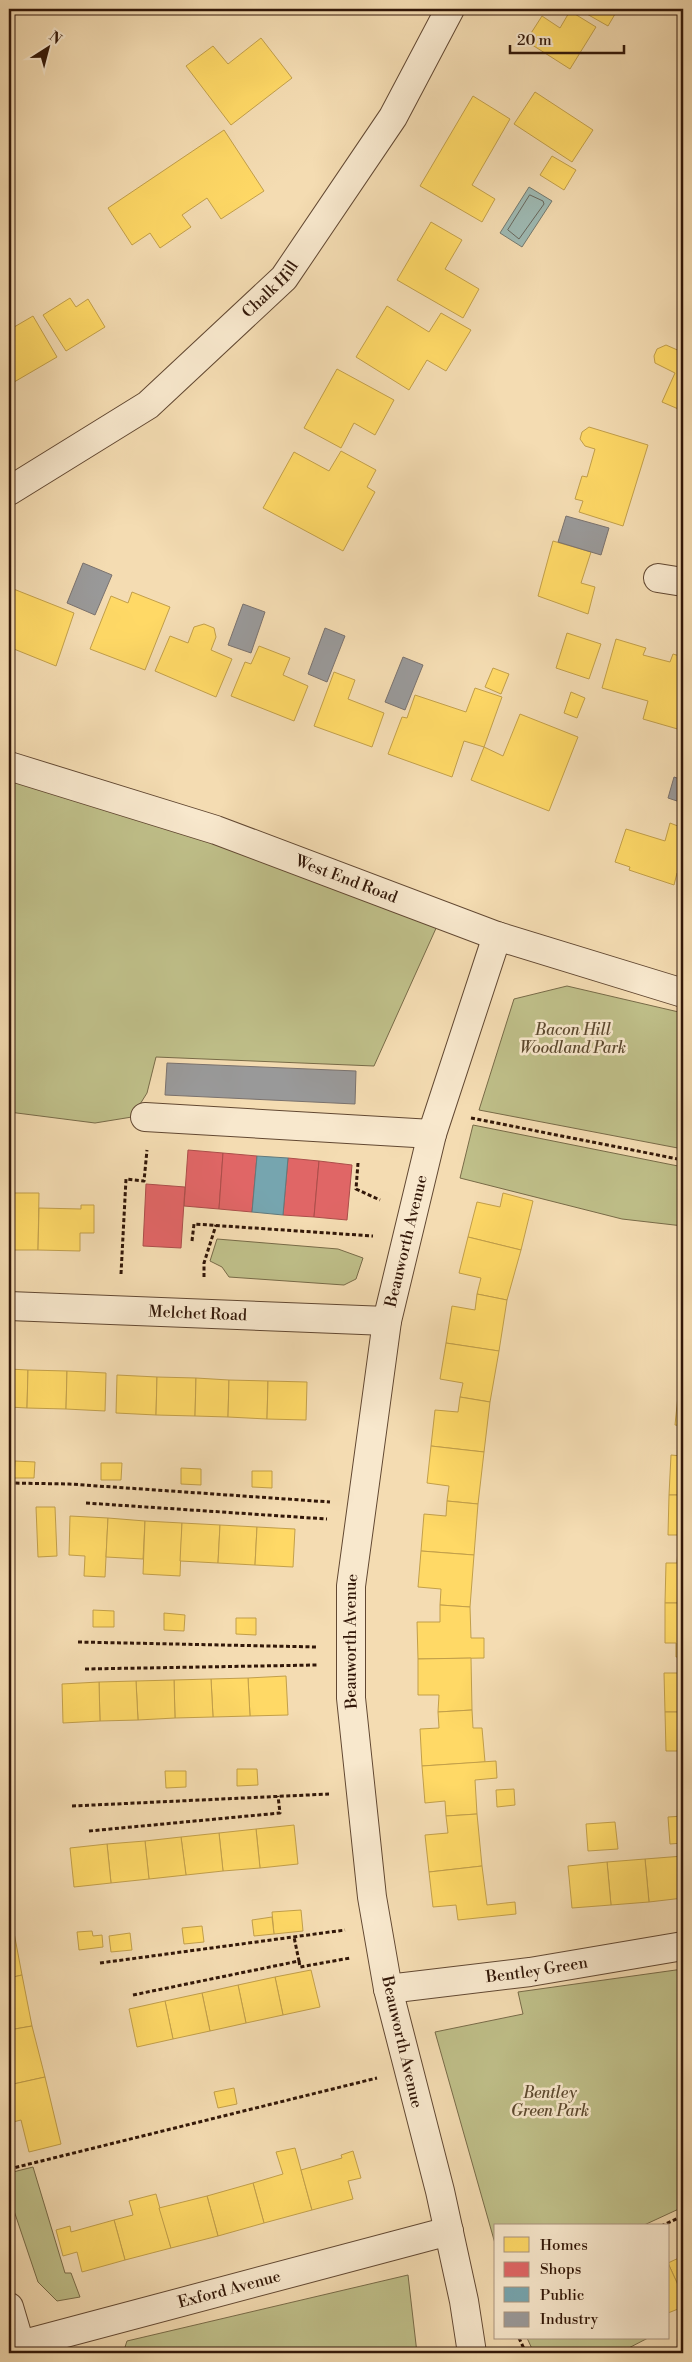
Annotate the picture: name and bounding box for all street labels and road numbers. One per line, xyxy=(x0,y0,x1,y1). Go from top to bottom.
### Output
street label: Chalk Hill xyxy=(238,257,303,322)
street label: West End Road xyxy=(291,850,400,908)
street label: Beauworth Avenue xyxy=(380,1173,432,1310)
street label: Melchet Road xyxy=(148,1302,248,1325)
street label: Beauworth Avenue xyxy=(341,1572,363,1711)
street label: Bentley Green xyxy=(484,1952,590,1987)
street label: Beauworth Avenue xyxy=(377,1973,427,2110)
street label: Exford Avenue xyxy=(176,2266,283,2313)

